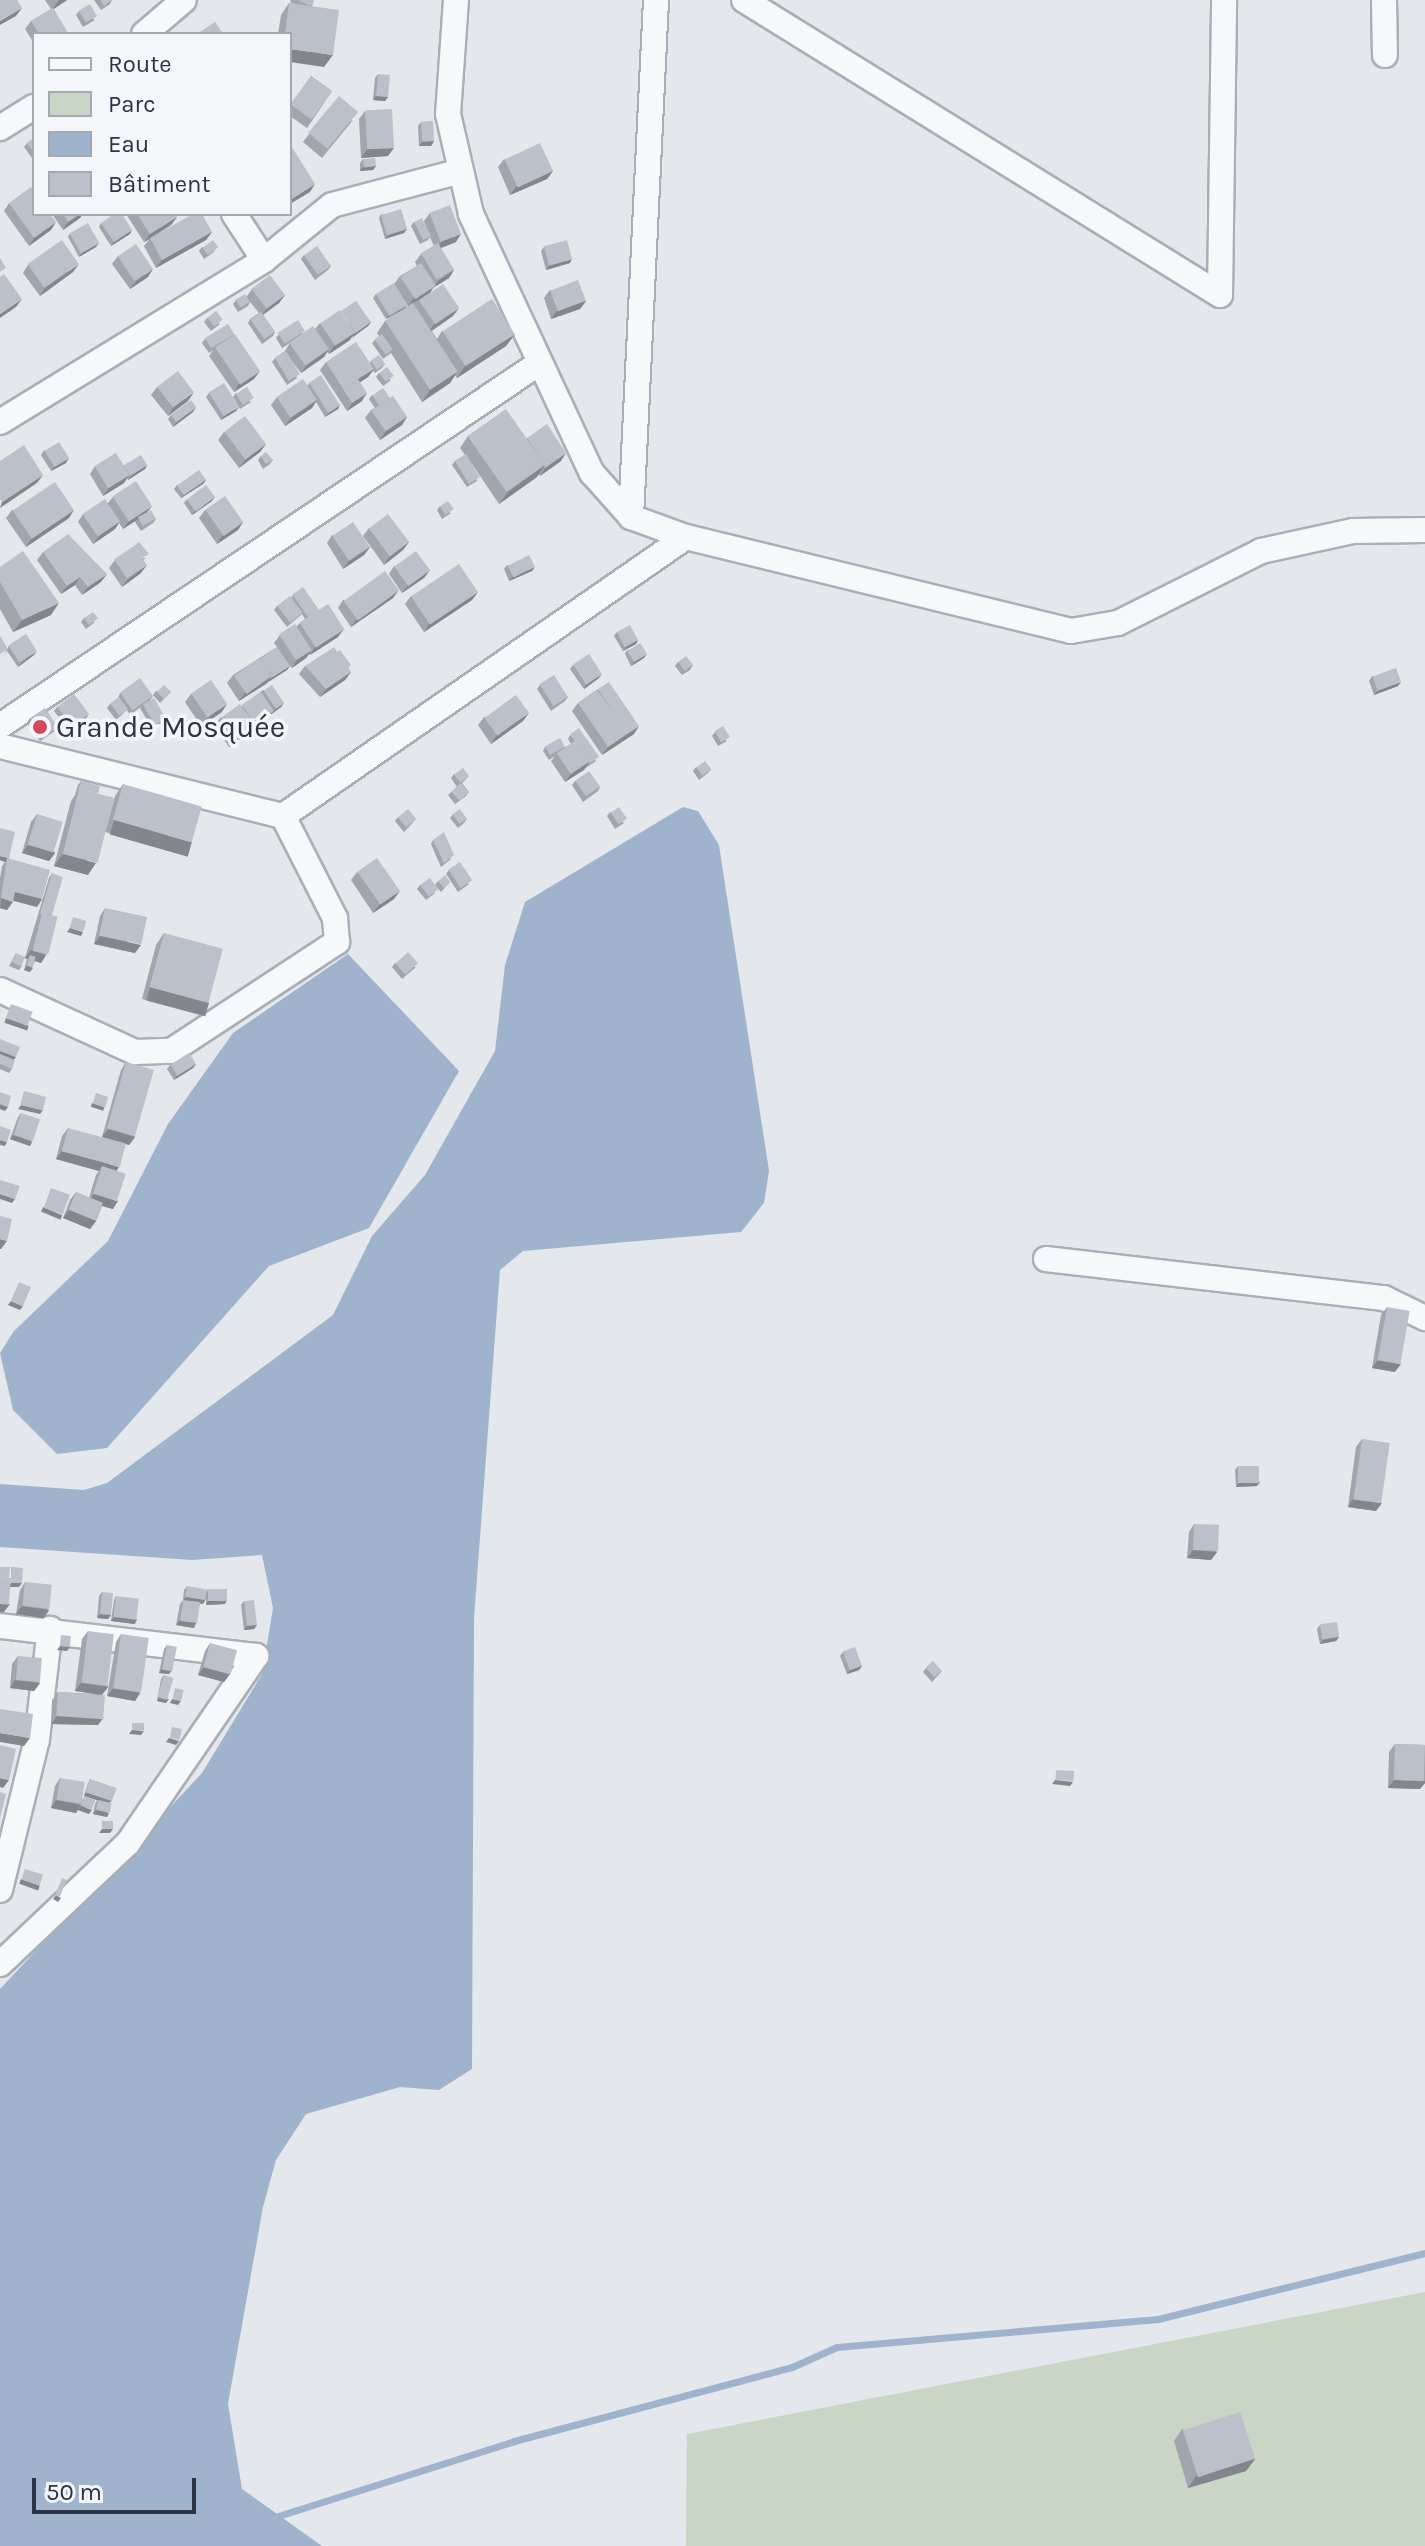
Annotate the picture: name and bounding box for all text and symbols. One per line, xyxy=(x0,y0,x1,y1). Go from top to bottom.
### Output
legend xyxy=(32,32,292,216)
text: Route xyxy=(108,50,172,78)
text: Parc xyxy=(108,90,156,118)
text: Eau xyxy=(108,130,149,158)
text: Bâtiment xyxy=(108,170,211,198)
place label: Grande Mosquée xyxy=(56,709,285,745)
marker: Grande Mosquée xyxy=(31,718,49,736)
scale bar xyxy=(36,2462,200,2512)
text: 50 m xyxy=(46,2478,102,2506)

